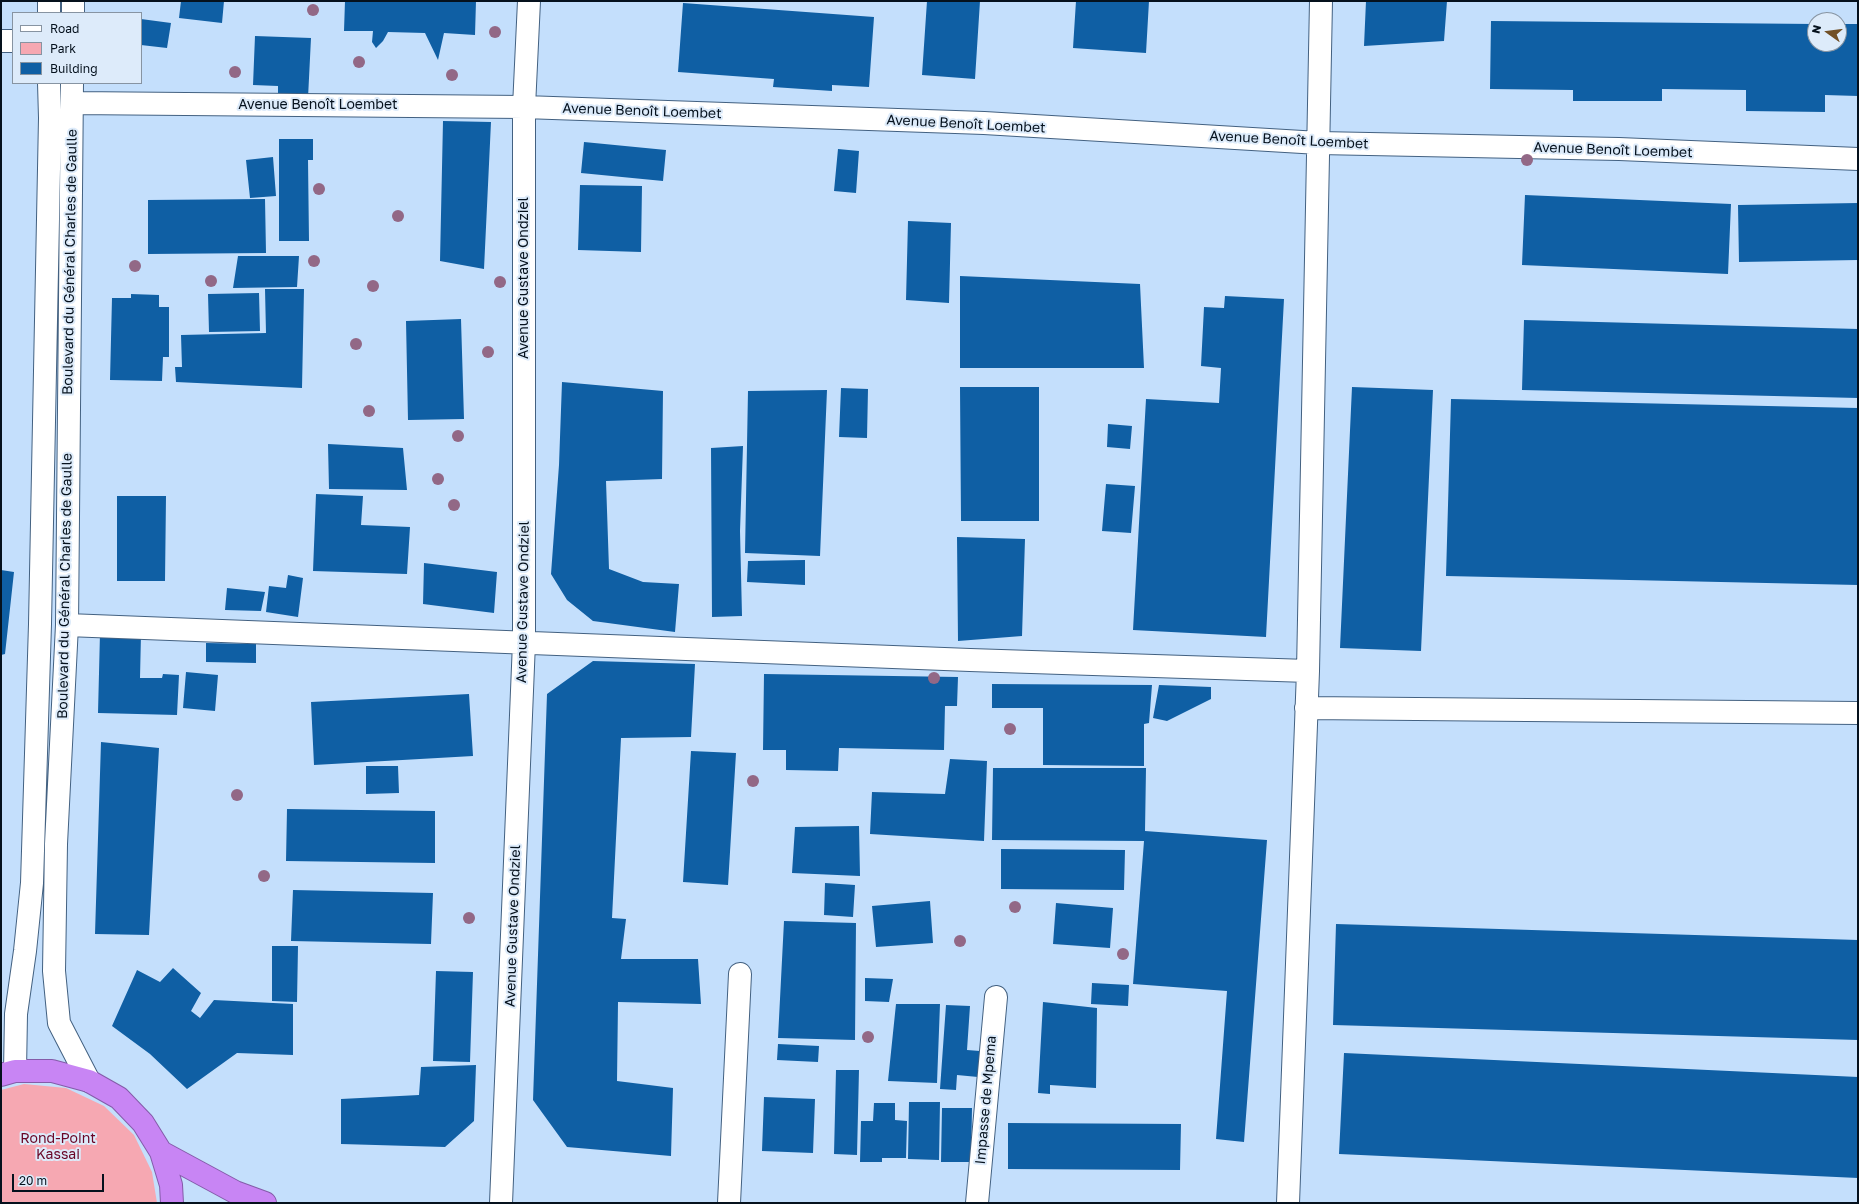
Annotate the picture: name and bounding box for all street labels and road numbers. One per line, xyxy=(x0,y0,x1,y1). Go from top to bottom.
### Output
street label: Avenue Benoît Loembet xyxy=(238,97,398,113)
street label: Avenue Benoît Loembet xyxy=(562,100,722,122)
street label: Avenue Benoît Loembet xyxy=(886,111,1046,137)
street label: Avenue Benoît Loembet xyxy=(1209,127,1369,153)
street label: Boulevard du Général Charles de Gaulle xyxy=(59,129,81,395)
street label: Avenue Benoît Loembet xyxy=(1533,139,1693,161)
street label: Avenue Gustave Ondziel xyxy=(516,197,532,359)
street label: Boulevard du Général Charles de Gaulle xyxy=(54,453,76,719)
street label: Avenue Gustave Ondziel xyxy=(513,521,533,683)
street label: Avenue Gustave Ondziel xyxy=(502,845,524,1007)
street label: Impasse de Mpema xyxy=(972,1035,1000,1165)

